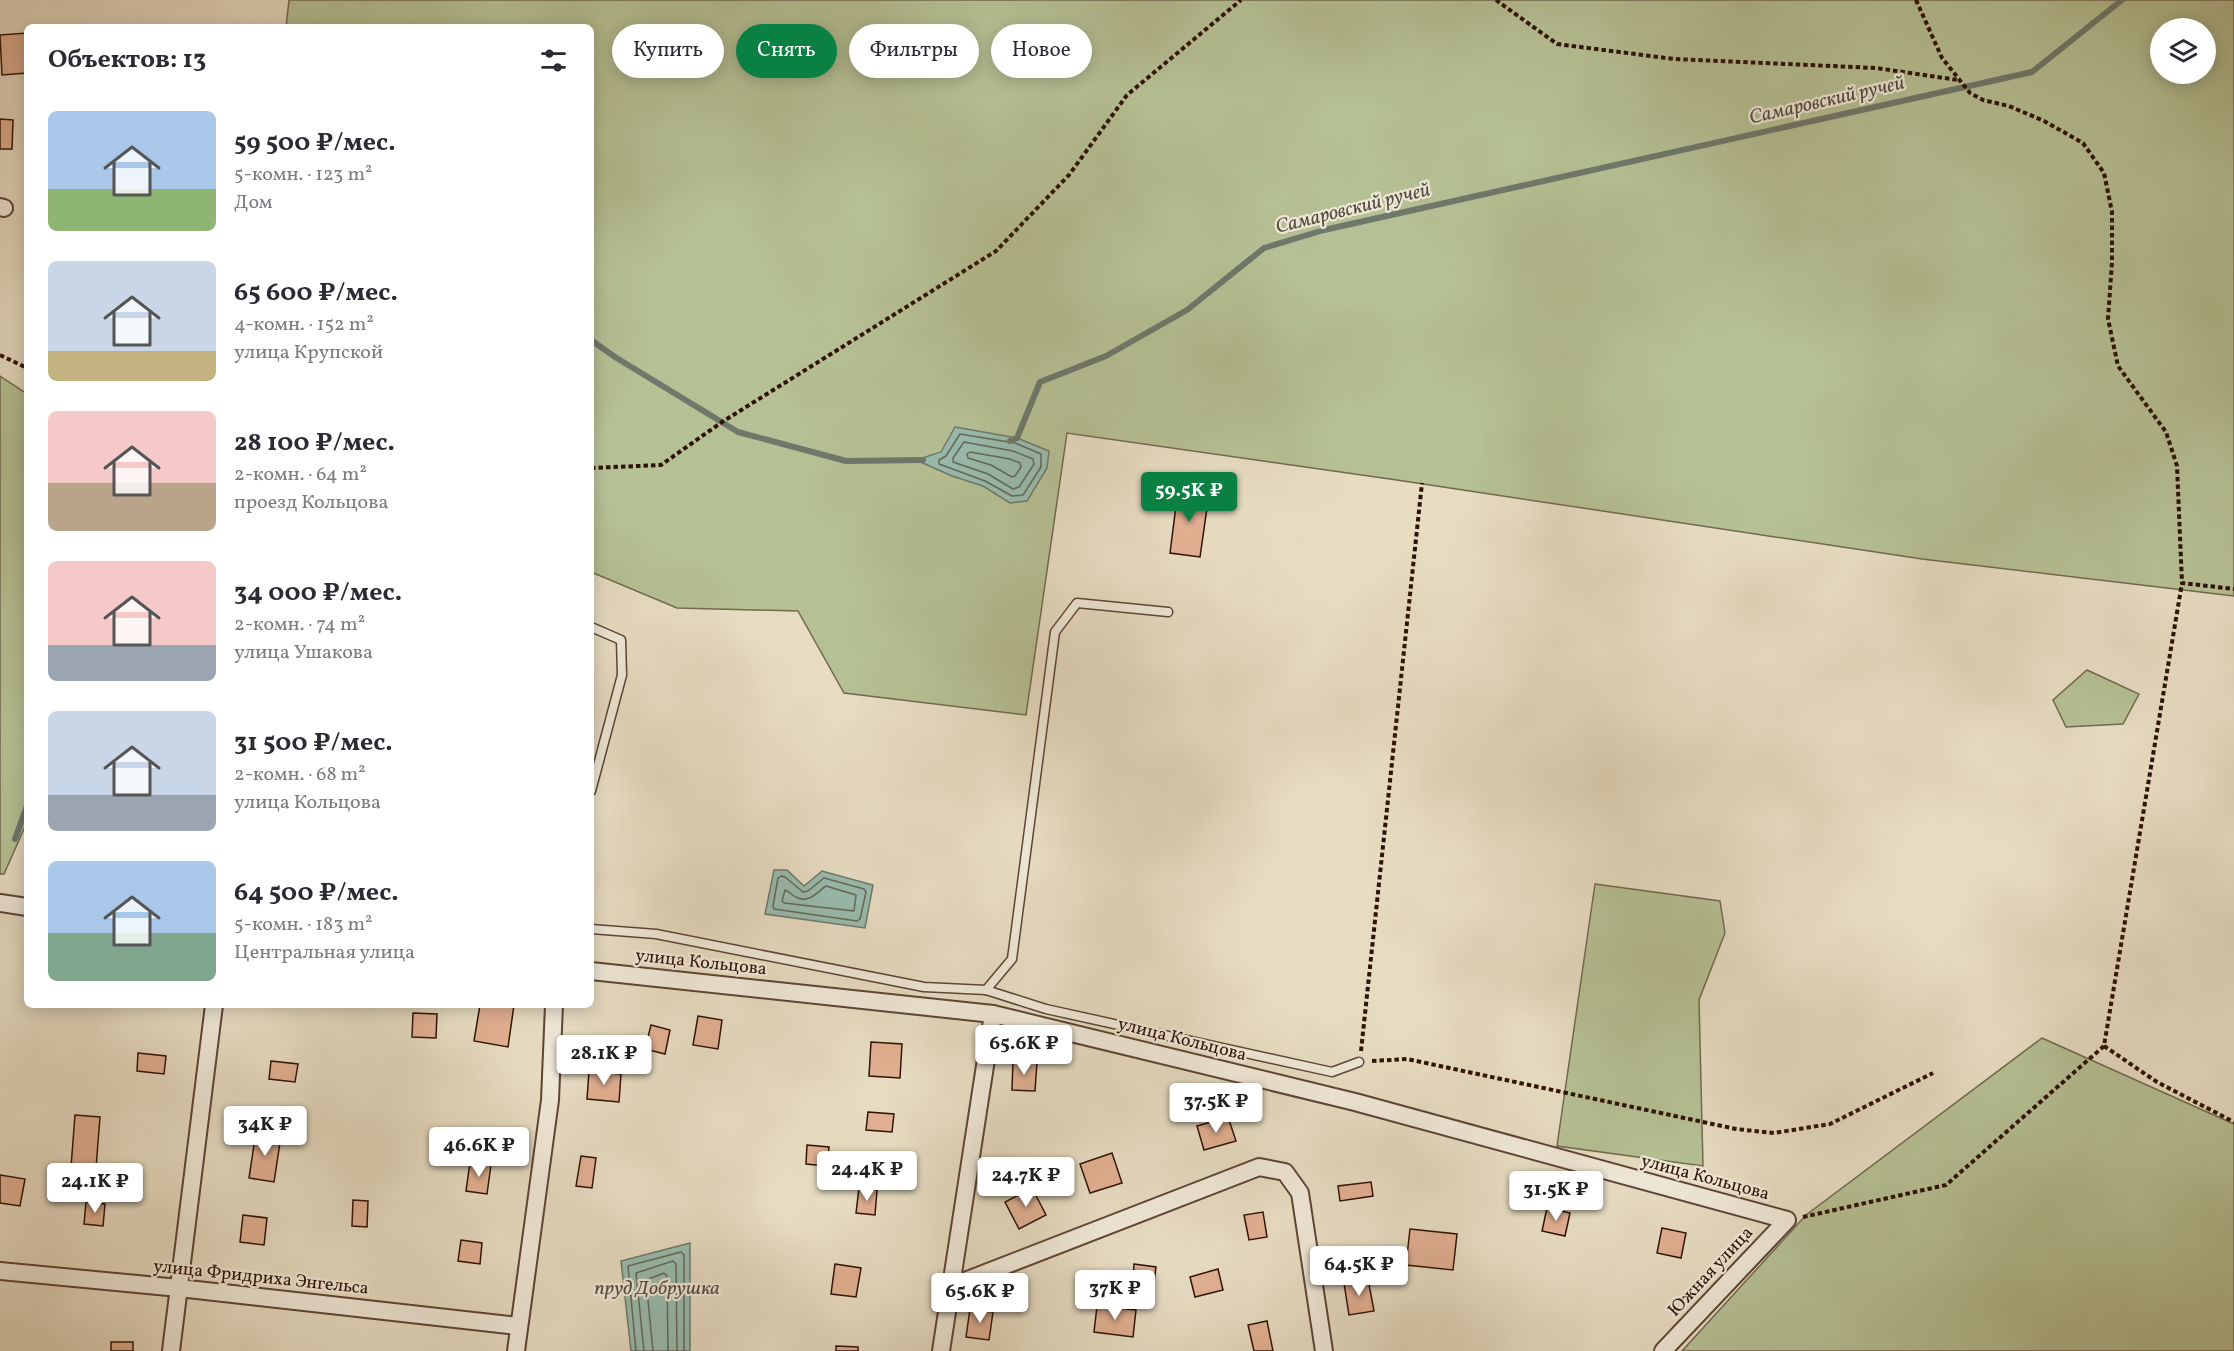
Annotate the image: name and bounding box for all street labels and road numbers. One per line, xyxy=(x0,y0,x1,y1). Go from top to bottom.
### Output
street label: улица Кольцова xyxy=(634,944,768,982)
street label: улица Кольцова xyxy=(1115,1012,1249,1068)
street label: улица Кольцова xyxy=(1638,1149,1772,1207)
street label: Южная улица xyxy=(1663,1221,1759,1323)
street label: улица Фридриха Энгельса xyxy=(152,1254,370,1302)

